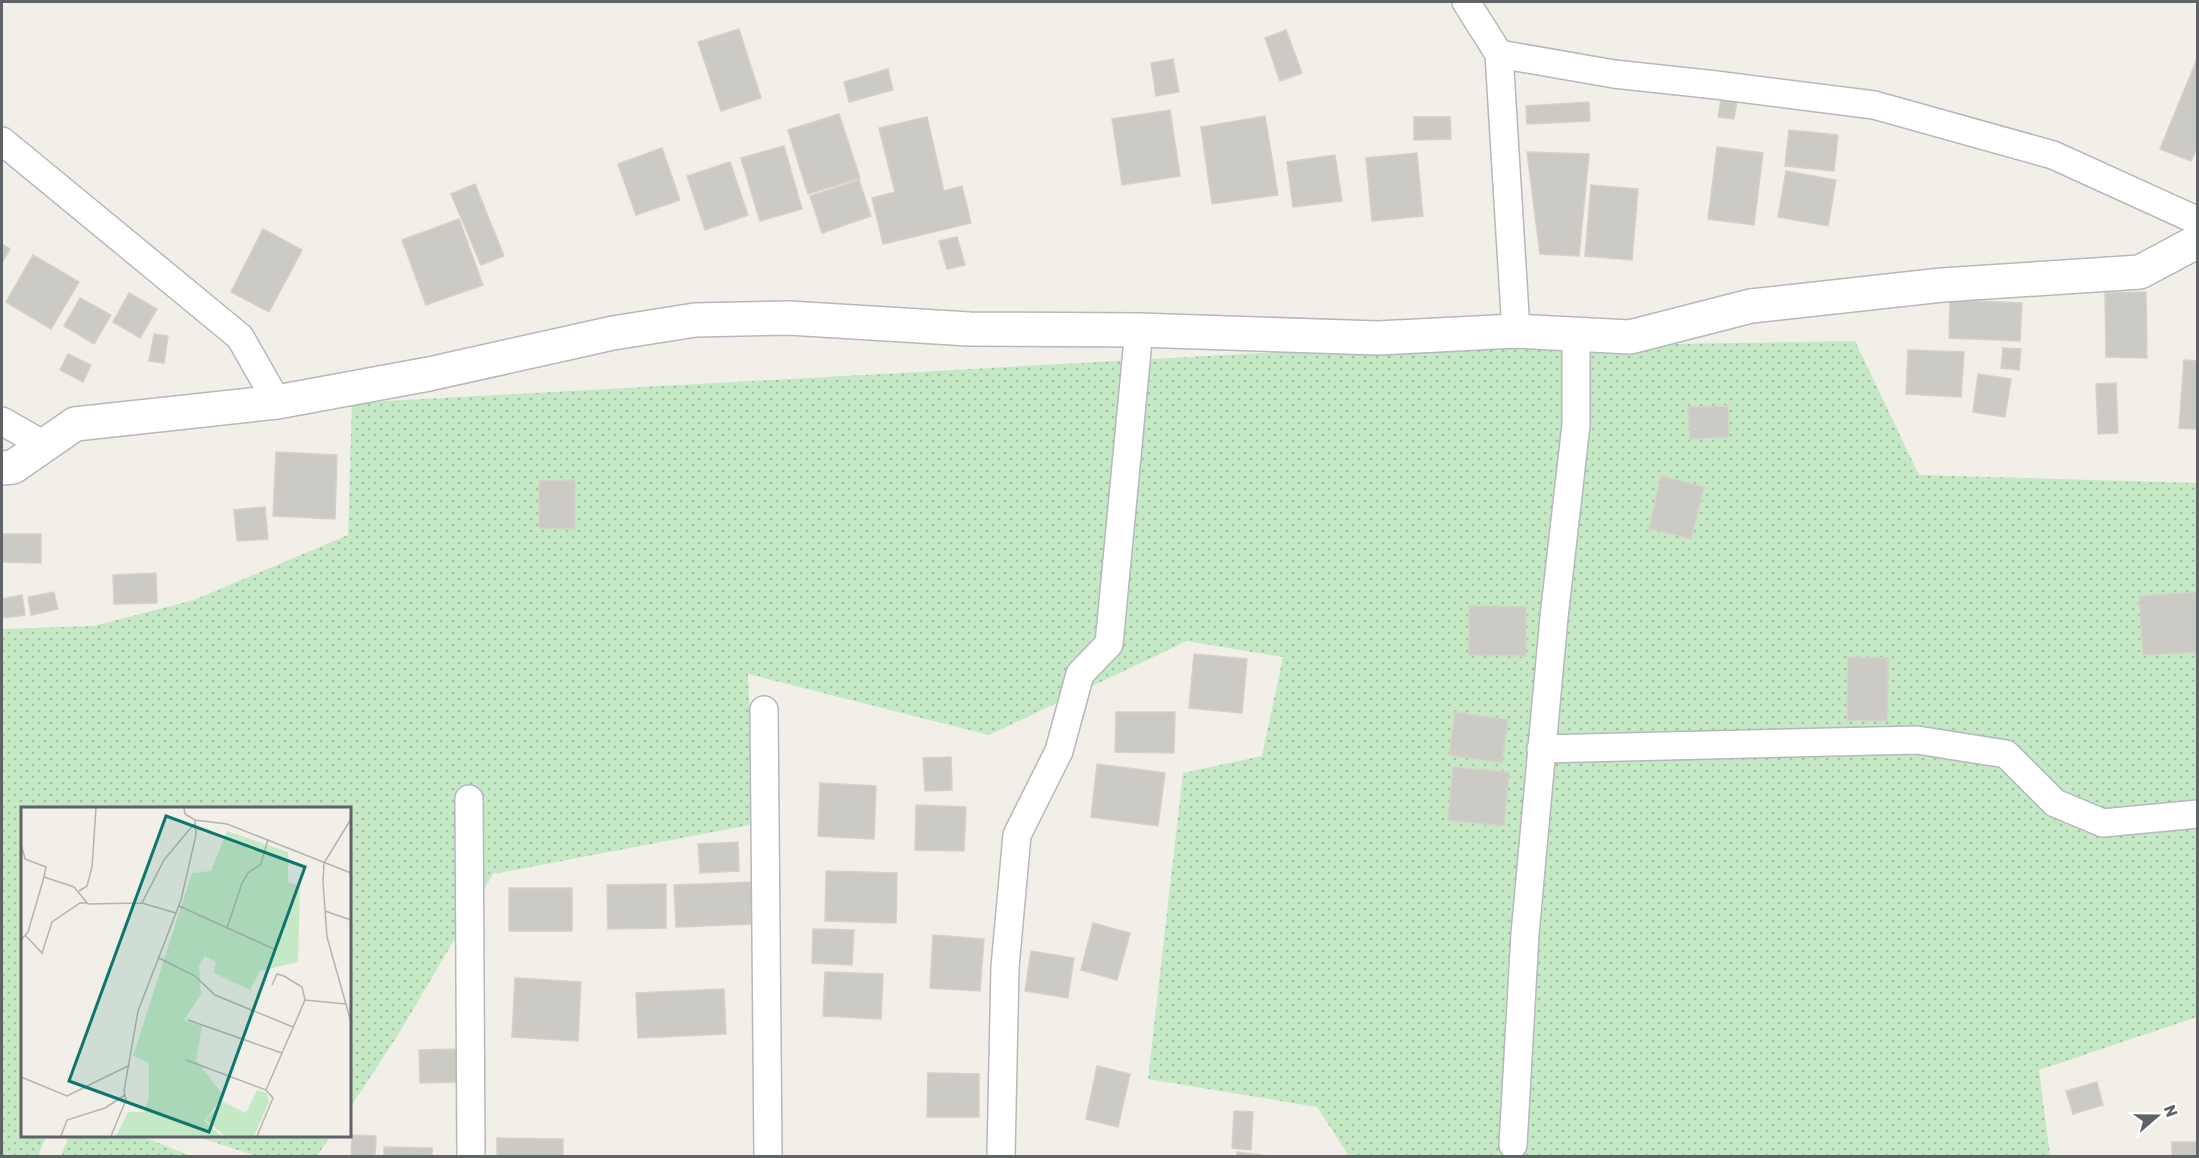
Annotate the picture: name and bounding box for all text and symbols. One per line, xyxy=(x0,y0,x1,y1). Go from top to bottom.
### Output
inset map xyxy=(21,807,351,1137)
north arrow xyxy=(2127,1086,2187,1146)
text: N xyxy=(2160,1102,2182,1120)

